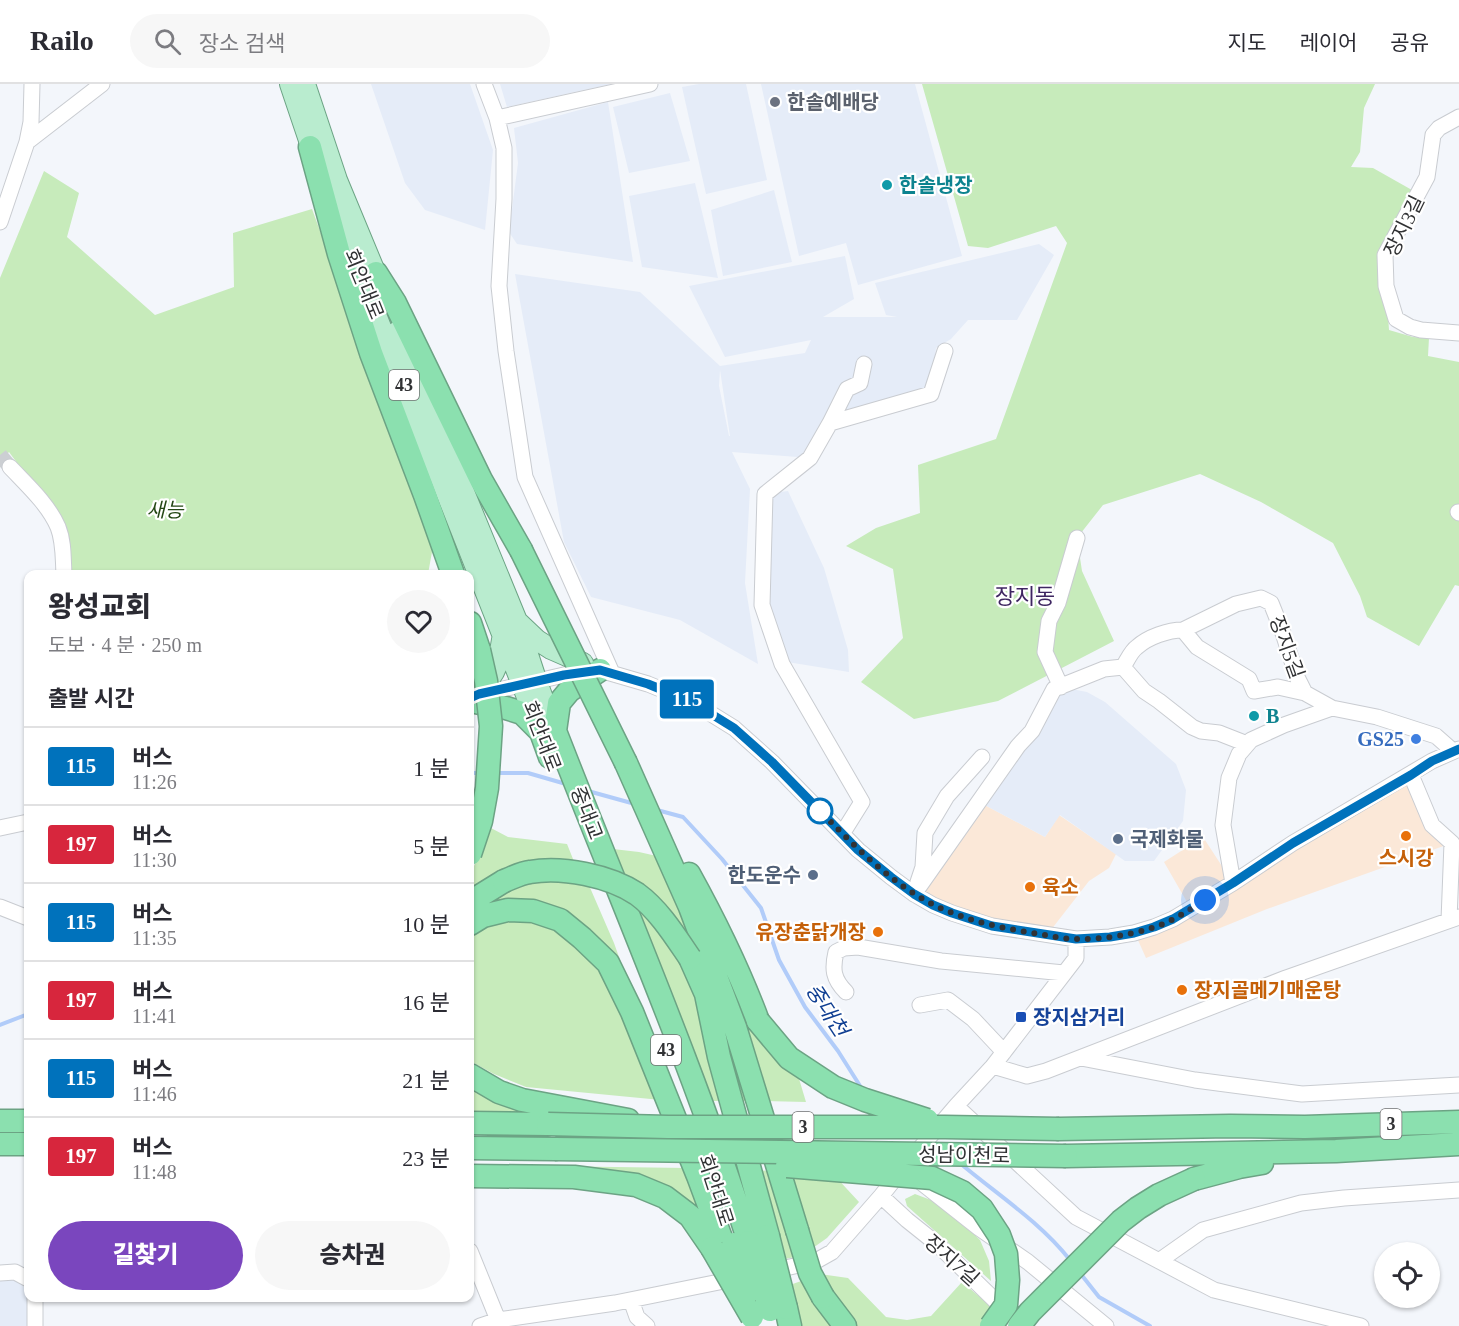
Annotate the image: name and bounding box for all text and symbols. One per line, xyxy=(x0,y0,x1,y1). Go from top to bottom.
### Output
search box xyxy=(130,14,550,68)
text: Railo xyxy=(30,25,94,56)
icon: search xyxy=(151,25,184,58)
text: 장소 검색 xyxy=(199,31,285,56)
text: 지도 xyxy=(1228,31,1266,55)
text: 레이어 xyxy=(1299,31,1357,55)
text: 공유 xyxy=(1390,31,1429,55)
place label: 한솔예배당 xyxy=(787,91,879,113)
marker: 한솔예배당 xyxy=(768,95,782,109)
place label: 한솔냉장 xyxy=(899,174,973,196)
marker: 한솔냉장 xyxy=(880,178,894,192)
street label: 장지3길 xyxy=(1380,192,1428,260)
street label: 회안대로 xyxy=(340,246,388,322)
road number: 43 xyxy=(389,370,419,400)
park label: 새능 xyxy=(147,499,185,521)
district label: 장지동 xyxy=(995,584,1055,609)
button: heart xyxy=(387,590,450,653)
text: 왕성교회 xyxy=(48,591,151,622)
street label: 장지5길 xyxy=(1266,613,1308,681)
text: 도보 · 4 분 · 250 m xyxy=(48,634,202,656)
line badge: 115 xyxy=(652,680,722,718)
text: 출발 시간 xyxy=(48,686,134,711)
text: 115 xyxy=(672,687,702,711)
street label: 회안대로 xyxy=(519,698,565,774)
place label: B xyxy=(1266,705,1279,727)
marker: B xyxy=(1247,709,1261,723)
place label: GS25 xyxy=(1357,728,1404,750)
marker: GS25 xyxy=(1409,732,1423,746)
text: 버스 xyxy=(132,745,172,770)
text: 115 xyxy=(66,754,96,778)
text: 1 분 xyxy=(413,756,450,781)
text: 11:26 xyxy=(132,771,177,793)
street label: 중대교 xyxy=(567,783,607,843)
unlabelled marker xyxy=(807,798,833,824)
text: 버스 xyxy=(132,823,172,848)
place label: 국제화물 xyxy=(1130,828,1204,850)
marker: 스시강 xyxy=(1399,829,1413,843)
text: 197 xyxy=(65,832,97,856)
marker: 국제화물 xyxy=(1111,832,1125,846)
text: 5 분 xyxy=(413,834,450,859)
place label: 스시강 xyxy=(1378,847,1434,869)
text: 11:30 xyxy=(132,849,177,871)
place label: 한도운수 xyxy=(727,864,801,886)
marker: 한도운수 xyxy=(806,868,820,882)
place label: 육소 xyxy=(1042,876,1079,898)
marker: 육소 xyxy=(1023,880,1037,894)
your location xyxy=(1190,885,1220,915)
text: 버스 xyxy=(132,901,172,926)
text: 115 xyxy=(66,910,96,934)
text: 10 분 xyxy=(402,912,450,937)
place label: 유장춘닭개장 xyxy=(756,921,866,943)
marker: 유장춘닭개장 xyxy=(871,925,885,939)
text: 11:35 xyxy=(132,927,177,949)
text: 버스 xyxy=(132,979,172,1004)
water label: 중대천 xyxy=(801,979,854,1043)
place label: 장지골메기매운탕 xyxy=(1194,979,1341,1001)
marker: 장지골메기매운탕 xyxy=(1175,983,1189,997)
text: 197 xyxy=(65,988,97,1012)
text: 16 분 xyxy=(402,990,450,1015)
text: 11:41 xyxy=(132,1005,177,1027)
place label: 장지삼거리 xyxy=(1033,1006,1125,1028)
marker: 장지삼거리 xyxy=(1014,1010,1028,1024)
road number: 43 xyxy=(651,1035,681,1065)
text: 버스 xyxy=(132,1057,172,1082)
text: 115 xyxy=(66,1066,96,1090)
text: 21 분 xyxy=(402,1068,450,1093)
text: 11:46 xyxy=(132,1083,177,1105)
road number: 3 xyxy=(1380,1109,1402,1139)
road number: 3 xyxy=(792,1112,814,1142)
text: 버스 xyxy=(132,1135,172,1160)
street label: 성남이천로 xyxy=(918,1143,1010,1167)
text: 197 xyxy=(65,1144,97,1168)
text: 23 분 xyxy=(402,1146,450,1171)
street label: 회안대로 xyxy=(694,1152,738,1228)
text: 11:48 xyxy=(132,1161,177,1183)
button: 길찾기 xyxy=(48,1221,243,1290)
button: 승차권 xyxy=(255,1221,450,1290)
street label: 장지7길 xyxy=(920,1230,984,1290)
map controls xyxy=(1374,1242,1440,1308)
button: locate xyxy=(1374,1242,1440,1308)

